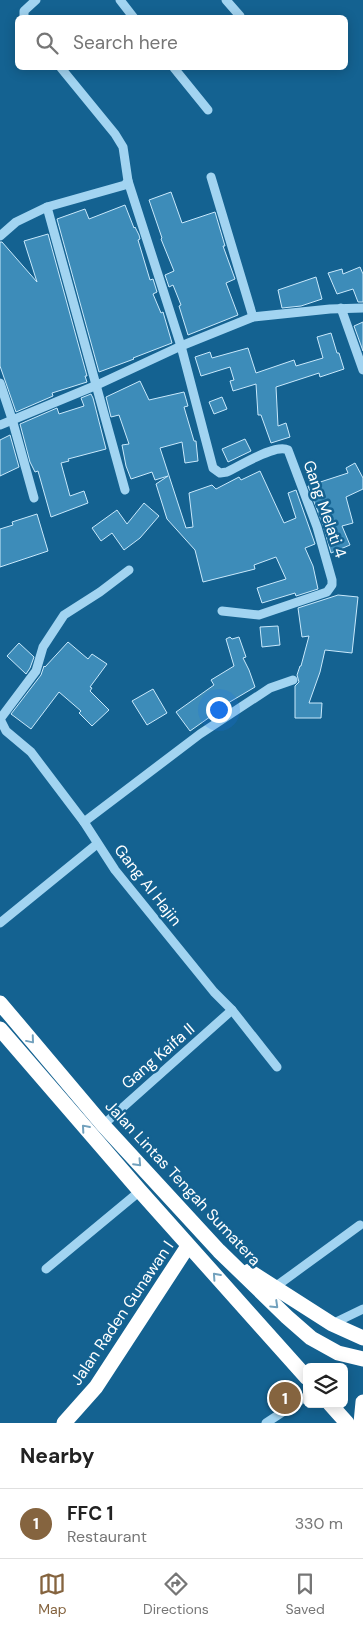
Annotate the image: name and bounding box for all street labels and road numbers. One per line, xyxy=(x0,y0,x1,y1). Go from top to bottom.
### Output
street label: Gang Melati 4 xyxy=(298,457,352,561)
street label: Gang Al Hajin xyxy=(110,840,186,930)
street label: Gang Kaifa II xyxy=(117,1018,199,1094)
street label: Jalan Lintas Tengah Sumatera xyxy=(101,1096,265,1270)
street label: Jalan Raden Gunawan I xyxy=(66,1237,178,1389)

